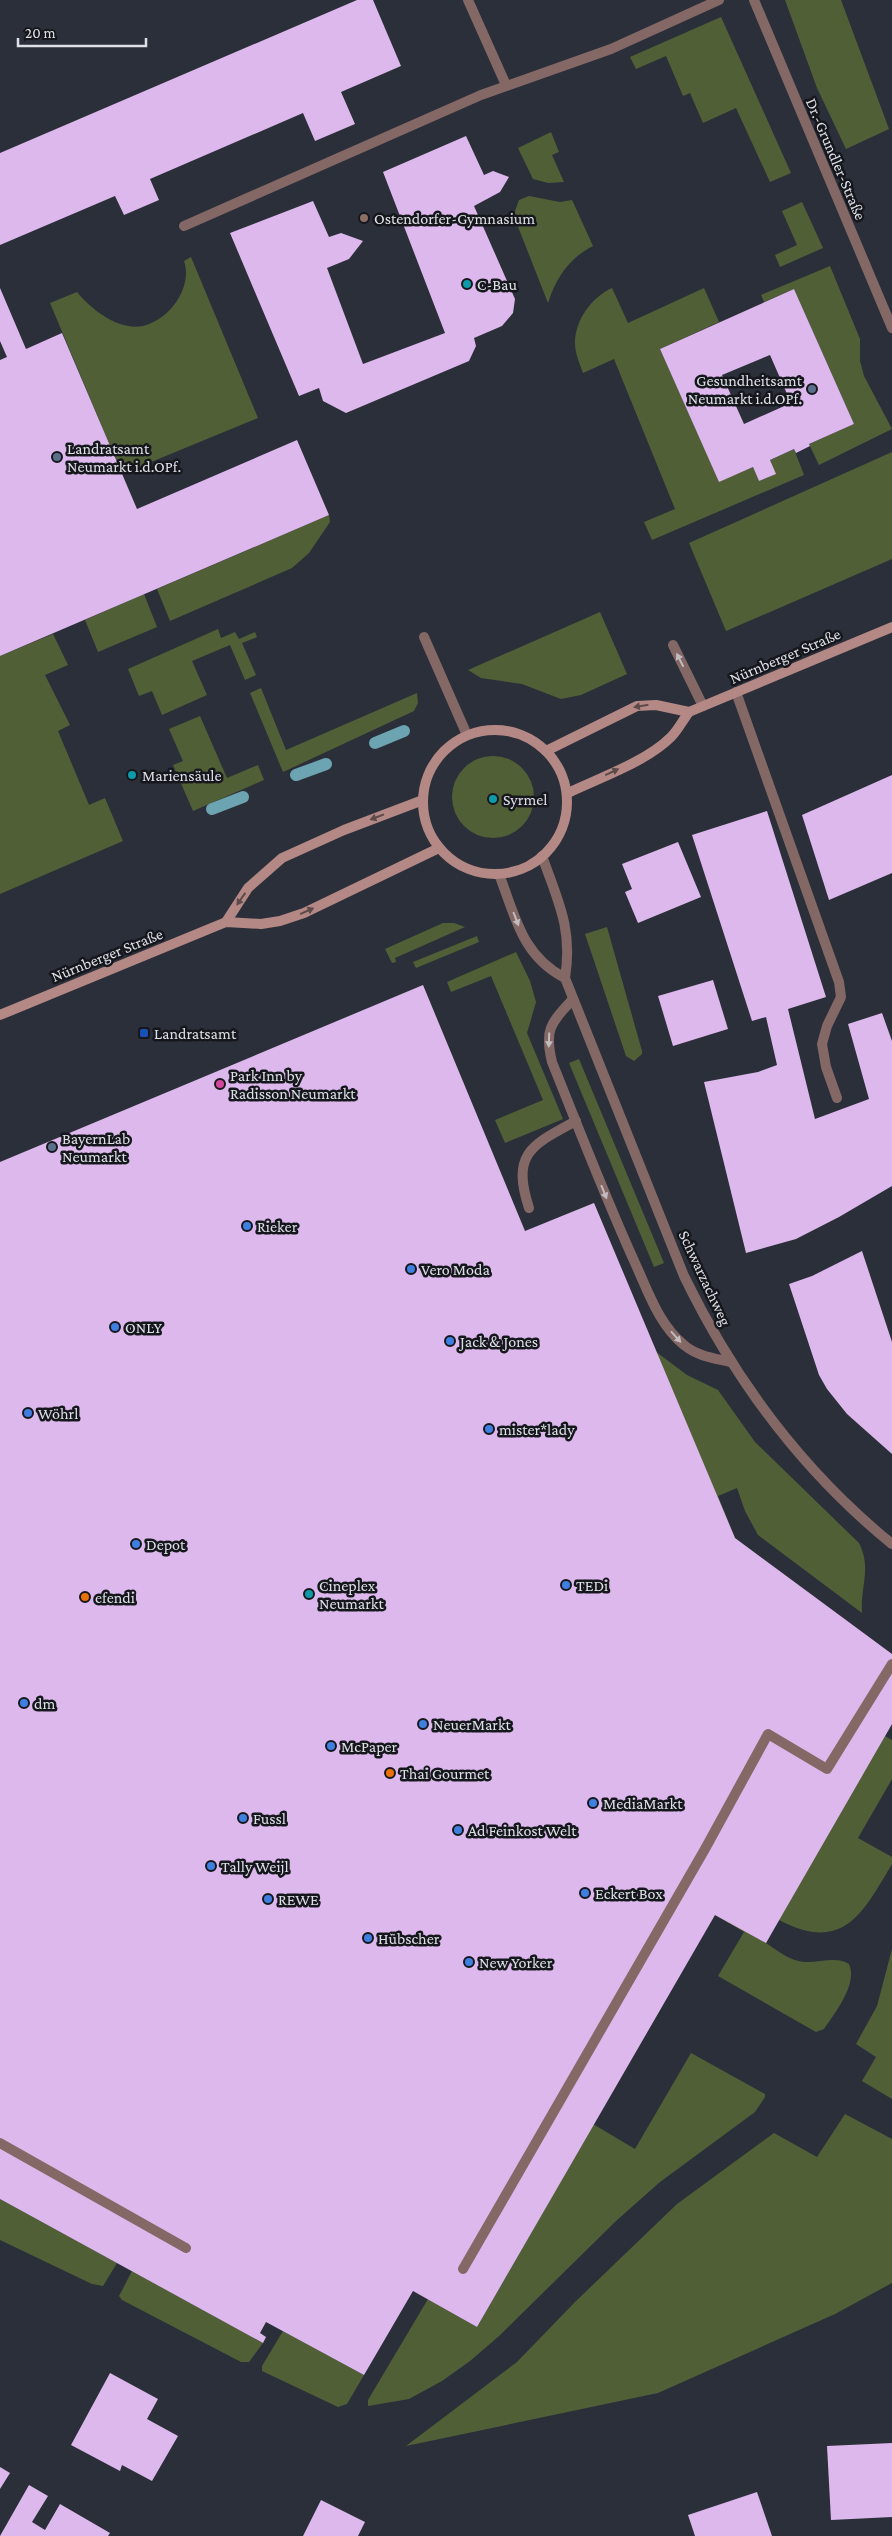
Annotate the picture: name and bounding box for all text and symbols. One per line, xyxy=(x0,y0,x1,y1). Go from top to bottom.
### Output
scale bar xyxy=(18,15,145,47)
text: 20 m xyxy=(25,25,56,41)
street label: Dr.-Grundler-Straße xyxy=(803,96,869,222)
place label: Ostendorfer-Gymnasium xyxy=(374,210,535,228)
marker: Ostendorfer-Gymnasium xyxy=(358,212,370,224)
place label: C-Bau xyxy=(477,276,517,293)
marker: C-Bau xyxy=(461,278,473,290)
place label: Gesundheitsamt Neumarkt i.d.OPf. xyxy=(688,372,803,407)
marker: Gesundheitsamt Neumarkt i.d.OPf. xyxy=(806,383,818,395)
place label: Landratsamt Neumarkt i.d.OPf. xyxy=(67,440,181,475)
marker: Landratsamt Neumarkt i.d.OPf. xyxy=(51,451,63,463)
street label: Nürnberger Straße xyxy=(727,625,843,688)
one-way arrow xyxy=(676,653,684,667)
one-way arrow xyxy=(633,703,649,711)
place label: Mariensäule xyxy=(142,767,222,784)
one-way arrow xyxy=(605,768,619,776)
marker: Mariensäule xyxy=(126,769,138,781)
place label: Syrmel xyxy=(503,791,547,809)
marker: Syrmel xyxy=(487,793,499,805)
one-way arrow xyxy=(369,813,384,821)
one-way arrow xyxy=(236,892,246,906)
one-way arrow xyxy=(300,906,314,914)
one-way arrow xyxy=(513,912,520,927)
street label: Nürnberger Straße xyxy=(49,925,166,986)
place label: Landratsamt xyxy=(154,1025,237,1042)
marker: Landratsamt xyxy=(138,1027,150,1039)
one-way arrow xyxy=(545,1032,553,1048)
place label: Park Inn by Radisson Neumarkt xyxy=(230,1067,356,1102)
marker: Park Inn by Radisson Neumarkt xyxy=(214,1078,226,1090)
place label: BayernLab Neumarkt xyxy=(62,1130,130,1165)
marker: BayernLab Neumarkt xyxy=(46,1141,58,1153)
one-way arrow xyxy=(600,1185,608,1200)
place label: Rieker xyxy=(257,1218,298,1235)
marker: Rieker xyxy=(241,1220,253,1232)
street label: Schwarzachweg xyxy=(675,1228,735,1329)
place label: Vero Moda xyxy=(421,1261,490,1278)
marker: Vero Moda xyxy=(405,1263,417,1275)
place label: ONLY xyxy=(125,1319,162,1336)
marker: ONLY xyxy=(109,1321,121,1333)
one-way arrow xyxy=(670,1330,682,1342)
place label: Jack & Jones xyxy=(458,1333,538,1351)
marker: Jack & Jones xyxy=(444,1335,456,1347)
place label: Wöhrl xyxy=(38,1405,78,1422)
marker: Wöhrl xyxy=(22,1407,34,1419)
place label: mister*lady xyxy=(499,1421,575,1439)
marker: mister*lady xyxy=(483,1423,495,1435)
place label: Depot xyxy=(146,1536,186,1554)
marker: Depot xyxy=(130,1538,142,1550)
place label: Cineplex Neumarkt xyxy=(319,1577,384,1612)
place label: TEDi xyxy=(576,1577,608,1594)
marker: TEDi xyxy=(560,1579,572,1591)
marker: Cineplex Neumarkt xyxy=(303,1588,315,1600)
place label: efendi xyxy=(95,1589,135,1606)
marker: efendi xyxy=(79,1591,91,1603)
place label: dm xyxy=(34,1695,55,1712)
marker: dm xyxy=(18,1697,30,1709)
place label: NeuerMarkt xyxy=(433,1716,512,1733)
marker: NeuerMarkt xyxy=(417,1718,429,1730)
place label: McPaper xyxy=(341,1738,398,1756)
marker: McPaper xyxy=(325,1740,337,1752)
place label: Thai Gourmet xyxy=(400,1765,490,1782)
marker: Thai Gourmet xyxy=(384,1767,396,1779)
place label: MediaMarkt xyxy=(603,1795,683,1812)
marker: MediaMarkt xyxy=(587,1797,599,1809)
place label: Fussl xyxy=(253,1810,286,1827)
marker: Fussl xyxy=(237,1812,249,1824)
place label: Ad Feinkost Welt xyxy=(468,1822,577,1839)
marker: Ad Feinkost Welt xyxy=(452,1824,464,1836)
place label: Tally Weijl xyxy=(221,1858,289,1876)
marker: Tally Weijl xyxy=(205,1860,217,1872)
place label: Eckert Box xyxy=(595,1885,663,1902)
marker: Eckert Box xyxy=(579,1887,591,1899)
place label: REWE xyxy=(278,1891,319,1908)
marker: REWE xyxy=(262,1893,274,1905)
place label: Hübscher xyxy=(378,1930,440,1947)
marker: Hübscher xyxy=(362,1932,374,1944)
place label: New Yorker xyxy=(479,1954,553,1971)
marker: New Yorker xyxy=(463,1956,475,1968)

